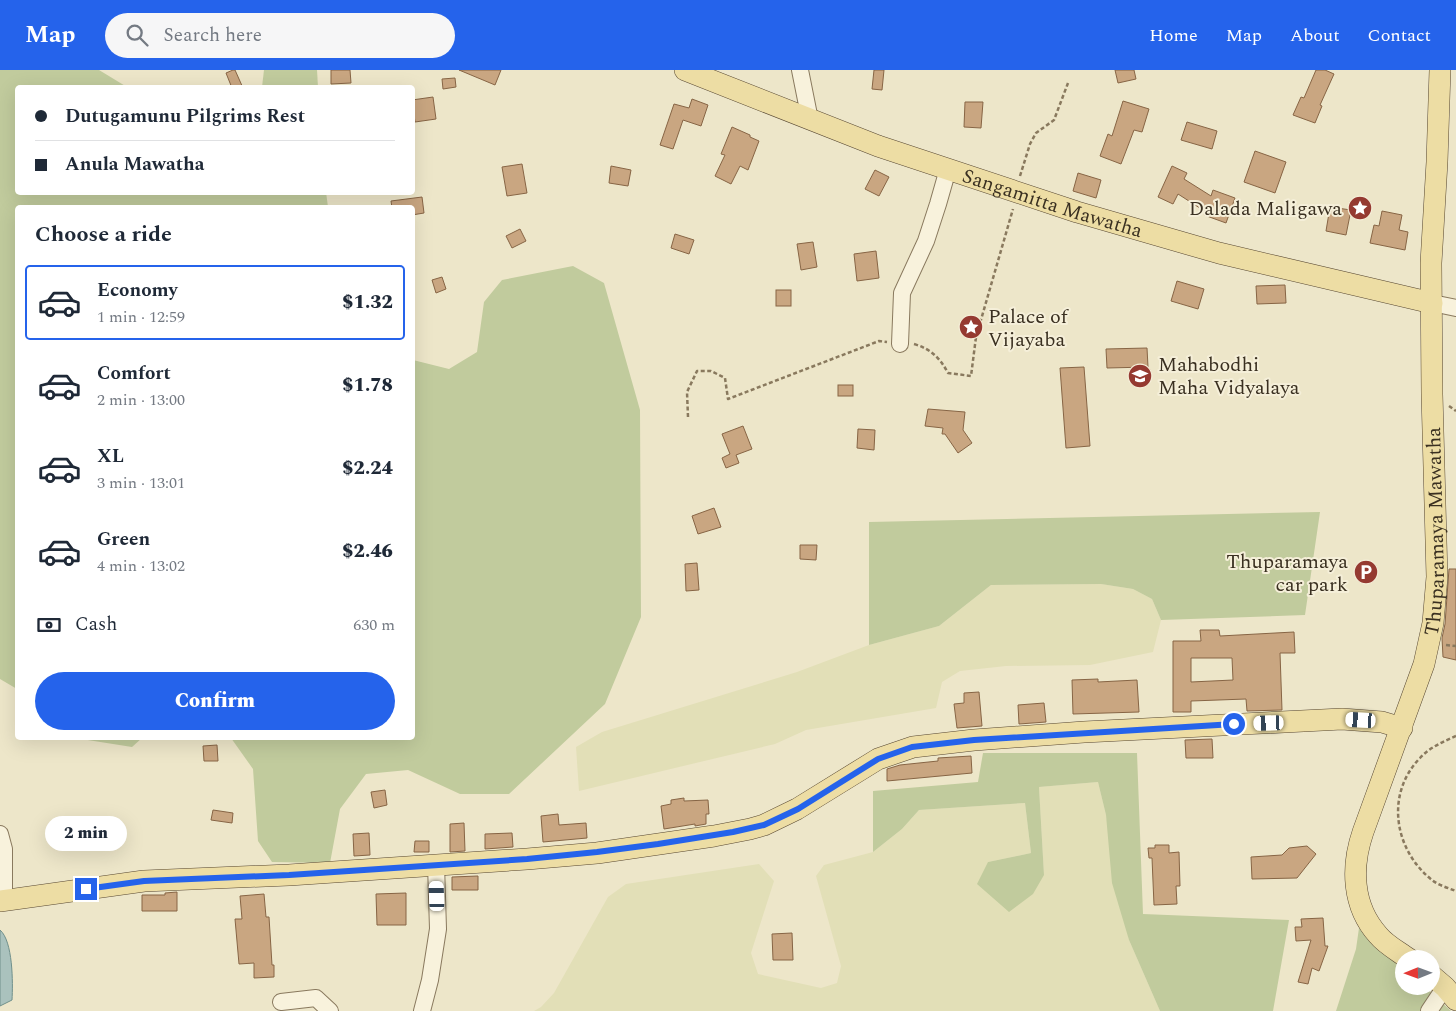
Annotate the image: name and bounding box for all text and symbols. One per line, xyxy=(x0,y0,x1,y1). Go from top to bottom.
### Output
search box xyxy=(105,13,455,58)
text: Map xyxy=(25,17,75,53)
icon: search xyxy=(123,21,151,49)
text: Search here xyxy=(163,21,262,50)
text: Home xyxy=(1149,22,1198,49)
text: Map xyxy=(1226,22,1262,49)
text: About xyxy=(1290,22,1340,49)
text: Contact xyxy=(1368,22,1431,49)
text: Dutugamunu Pilgrims Rest xyxy=(65,102,305,131)
text: Anula Mawatha xyxy=(65,150,205,179)
street label: Sangamitta Mawatha xyxy=(958,161,1146,246)
place label: Dalada Maligawa xyxy=(1189,194,1342,224)
place icon: Dalada Maligawa xyxy=(1347,195,1373,221)
text: Choose a ride xyxy=(35,218,172,251)
text: Economy xyxy=(97,276,178,305)
icon: car xyxy=(37,280,82,325)
text: $1.32 xyxy=(342,288,393,317)
place label: Palace of Vijayaba xyxy=(988,302,1070,355)
text: 1 min · 12:59 xyxy=(97,305,185,329)
place icon: Palace of Vijayaba xyxy=(958,314,984,340)
place label: Mahabodhi Maha Vidyalaya xyxy=(1158,350,1300,403)
text: Comfort xyxy=(97,359,171,388)
icon: car xyxy=(37,363,82,408)
school or university icon: Mahabodhi Maha Vidyalaya xyxy=(1127,363,1153,389)
text: $1.78 xyxy=(342,371,393,400)
text: 2 min · 13:00 xyxy=(97,388,185,412)
street label: Thuparamaya Mawatha xyxy=(1417,426,1453,639)
text: XL xyxy=(97,442,124,471)
icon: car xyxy=(37,446,82,491)
text: $2.24 xyxy=(342,454,393,483)
text: 3 min · 13:01 xyxy=(97,471,185,495)
text: Green xyxy=(97,525,150,554)
icon: car xyxy=(37,529,82,574)
text: $2.46 xyxy=(342,537,393,566)
place label: Thuparamaya car park xyxy=(1226,547,1348,600)
text: 4 min · 13:02 xyxy=(97,554,185,578)
parking icon: Thuparamaya car park xyxy=(1353,559,1379,585)
text: Cash xyxy=(75,610,117,639)
icon: cash xyxy=(35,611,63,639)
text: 630 m xyxy=(353,613,395,637)
button: Confirm xyxy=(35,672,395,730)
car xyxy=(1345,712,1376,728)
route start xyxy=(1223,713,1245,735)
car xyxy=(1253,715,1284,731)
callout: 2 min xyxy=(45,816,127,852)
text: 2 min xyxy=(64,821,108,845)
route end xyxy=(75,878,97,900)
car xyxy=(428,881,445,911)
north arrow xyxy=(1395,950,1440,995)
map controls xyxy=(1395,950,1440,995)

